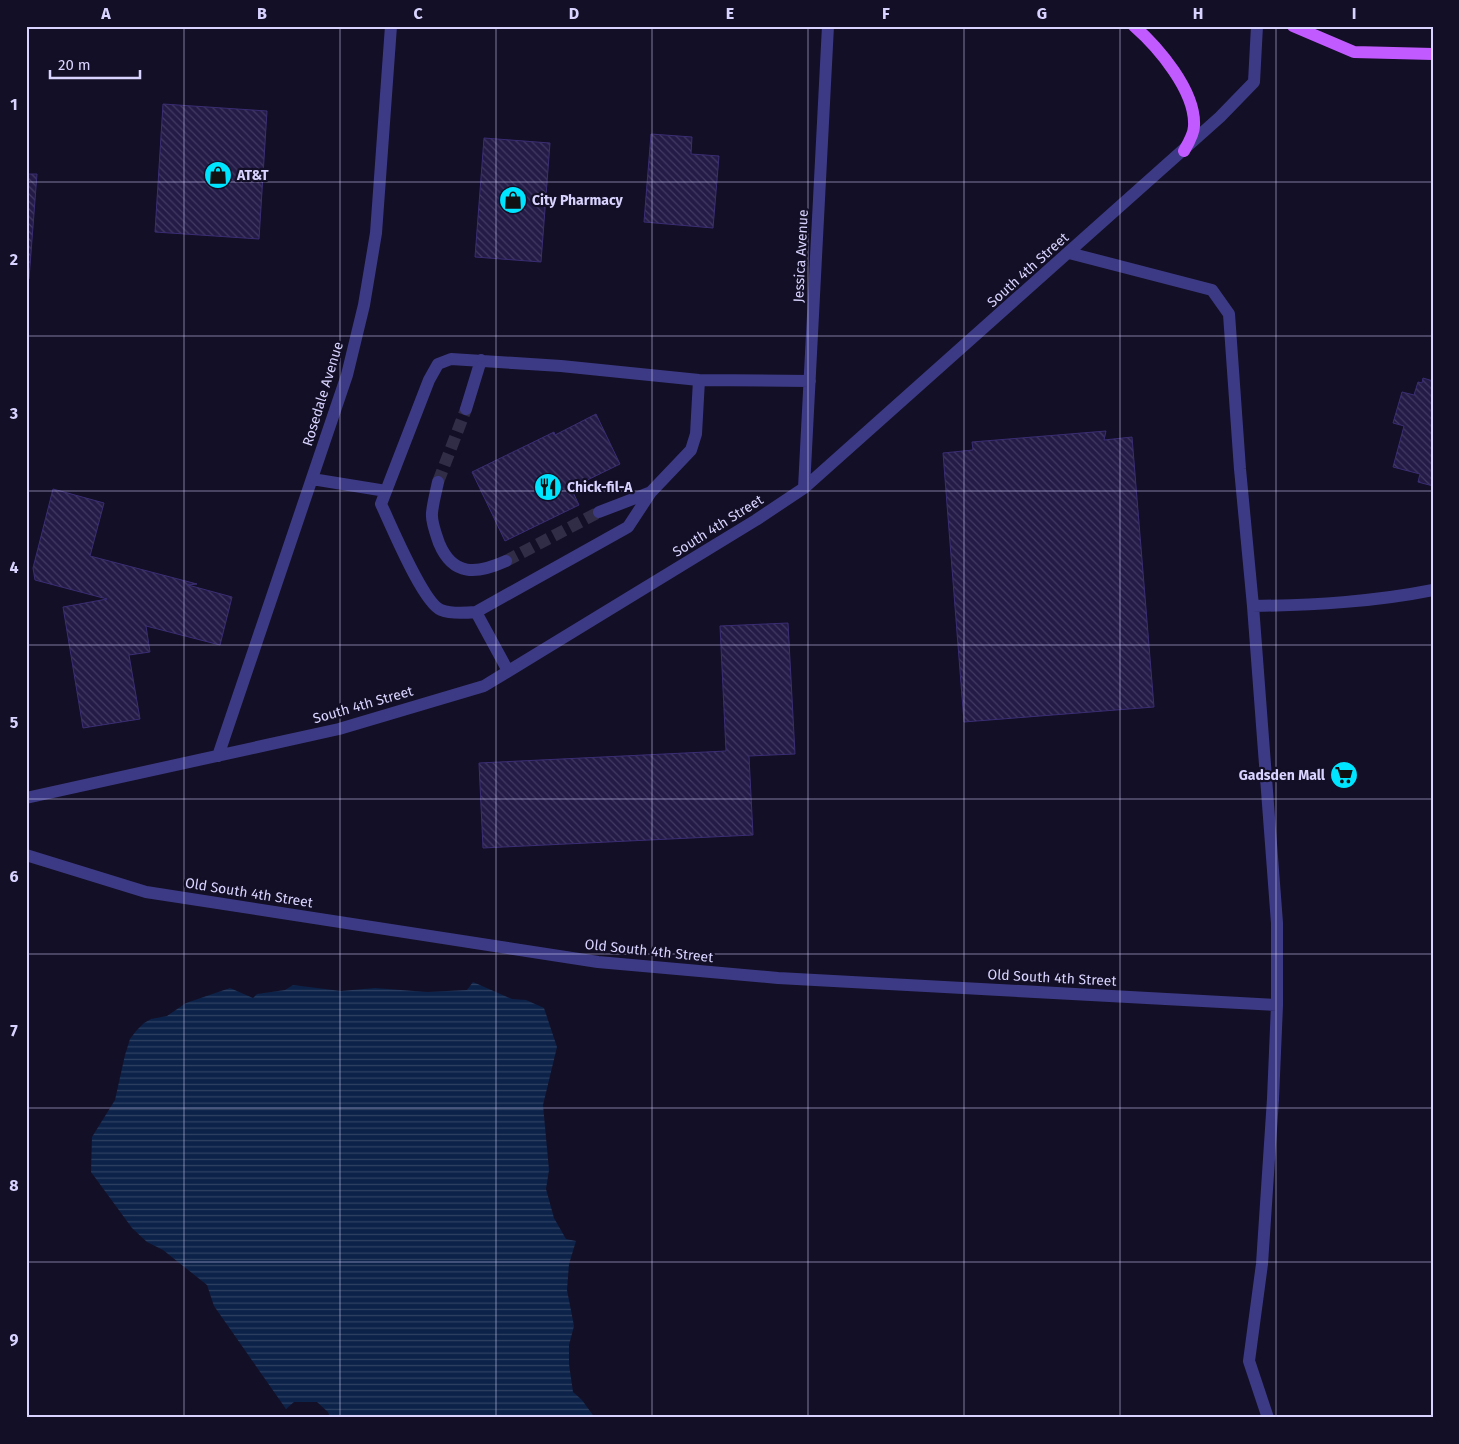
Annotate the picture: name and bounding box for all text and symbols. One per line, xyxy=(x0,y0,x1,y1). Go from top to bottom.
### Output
text: A xyxy=(100,4,111,23)
text: B xyxy=(257,4,267,23)
text: C xyxy=(413,4,423,23)
text: D xyxy=(569,4,579,23)
text: E xyxy=(726,4,734,23)
text: F xyxy=(882,4,890,23)
text: G xyxy=(1037,4,1047,23)
text: H xyxy=(1193,4,1203,23)
text: I xyxy=(1352,4,1356,23)
scale bar xyxy=(50,48,140,80)
text: 20 m xyxy=(58,56,91,74)
text: 1 xyxy=(10,95,18,114)
shop icon: AT&T xyxy=(203,160,233,190)
place label: AT&T xyxy=(236,167,269,184)
shop icon: City Pharmacy xyxy=(498,185,528,215)
place label: City Pharmacy xyxy=(532,192,624,209)
street label: Jessica Avenue xyxy=(790,209,812,303)
street label: South 4th Street xyxy=(984,228,1073,311)
text: 2 xyxy=(10,250,18,269)
street label: Rosedale Avenue xyxy=(299,340,347,448)
text: 3 xyxy=(9,404,18,423)
restaurant icon: Chick-fil-A xyxy=(533,472,563,502)
place label: Chick-fil-A xyxy=(567,479,633,496)
street label: South 4th Street xyxy=(670,491,767,561)
text: 4 xyxy=(9,558,19,577)
street label: South 4th Street xyxy=(311,682,416,727)
text: 5 xyxy=(10,713,19,732)
supermarket icon: Gadsden Mall xyxy=(1329,760,1359,790)
place label: Gadsden Mall xyxy=(1239,767,1326,784)
text: 6 xyxy=(9,867,19,886)
street label: Old South 4th Street xyxy=(184,875,315,912)
street label: Old South 4th Street xyxy=(584,936,715,966)
street label: Old South 4th Street xyxy=(987,966,1118,990)
text: 7 xyxy=(10,1021,18,1040)
text: 8 xyxy=(9,1176,19,1195)
text: 9 xyxy=(10,1330,19,1349)

